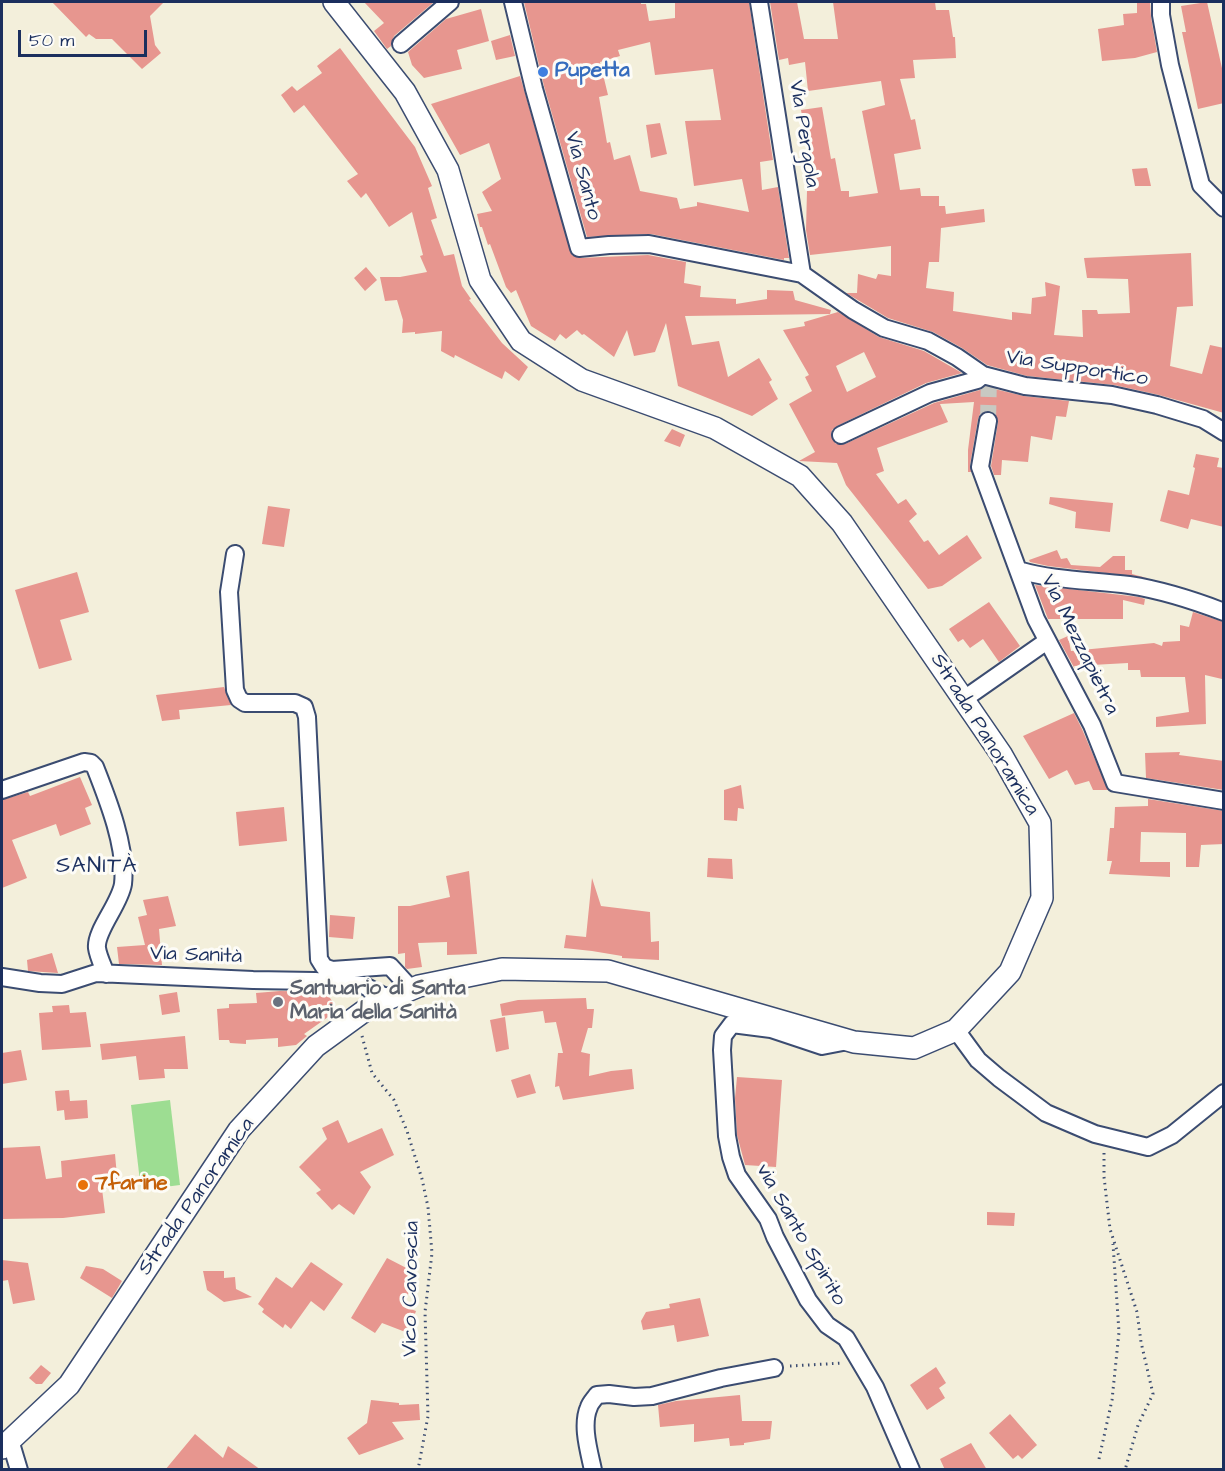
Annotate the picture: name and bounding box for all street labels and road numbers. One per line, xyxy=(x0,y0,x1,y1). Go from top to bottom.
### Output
street label: Via Pergola xyxy=(782,78,824,190)
street label: Via Santo xyxy=(558,129,606,223)
street label: Via Supportico xyxy=(1004,345,1150,393)
street label: Via Mezzapietra xyxy=(1034,571,1124,719)
street label: Strada Panoramica xyxy=(924,649,1044,821)
street label: Via Sanità xyxy=(149,942,243,970)
street label: Strada Panoramica xyxy=(133,1113,261,1281)
street label: via Santo Spirito xyxy=(749,1159,851,1311)
street label: Vico Cavoscia xyxy=(398,1221,426,1357)

